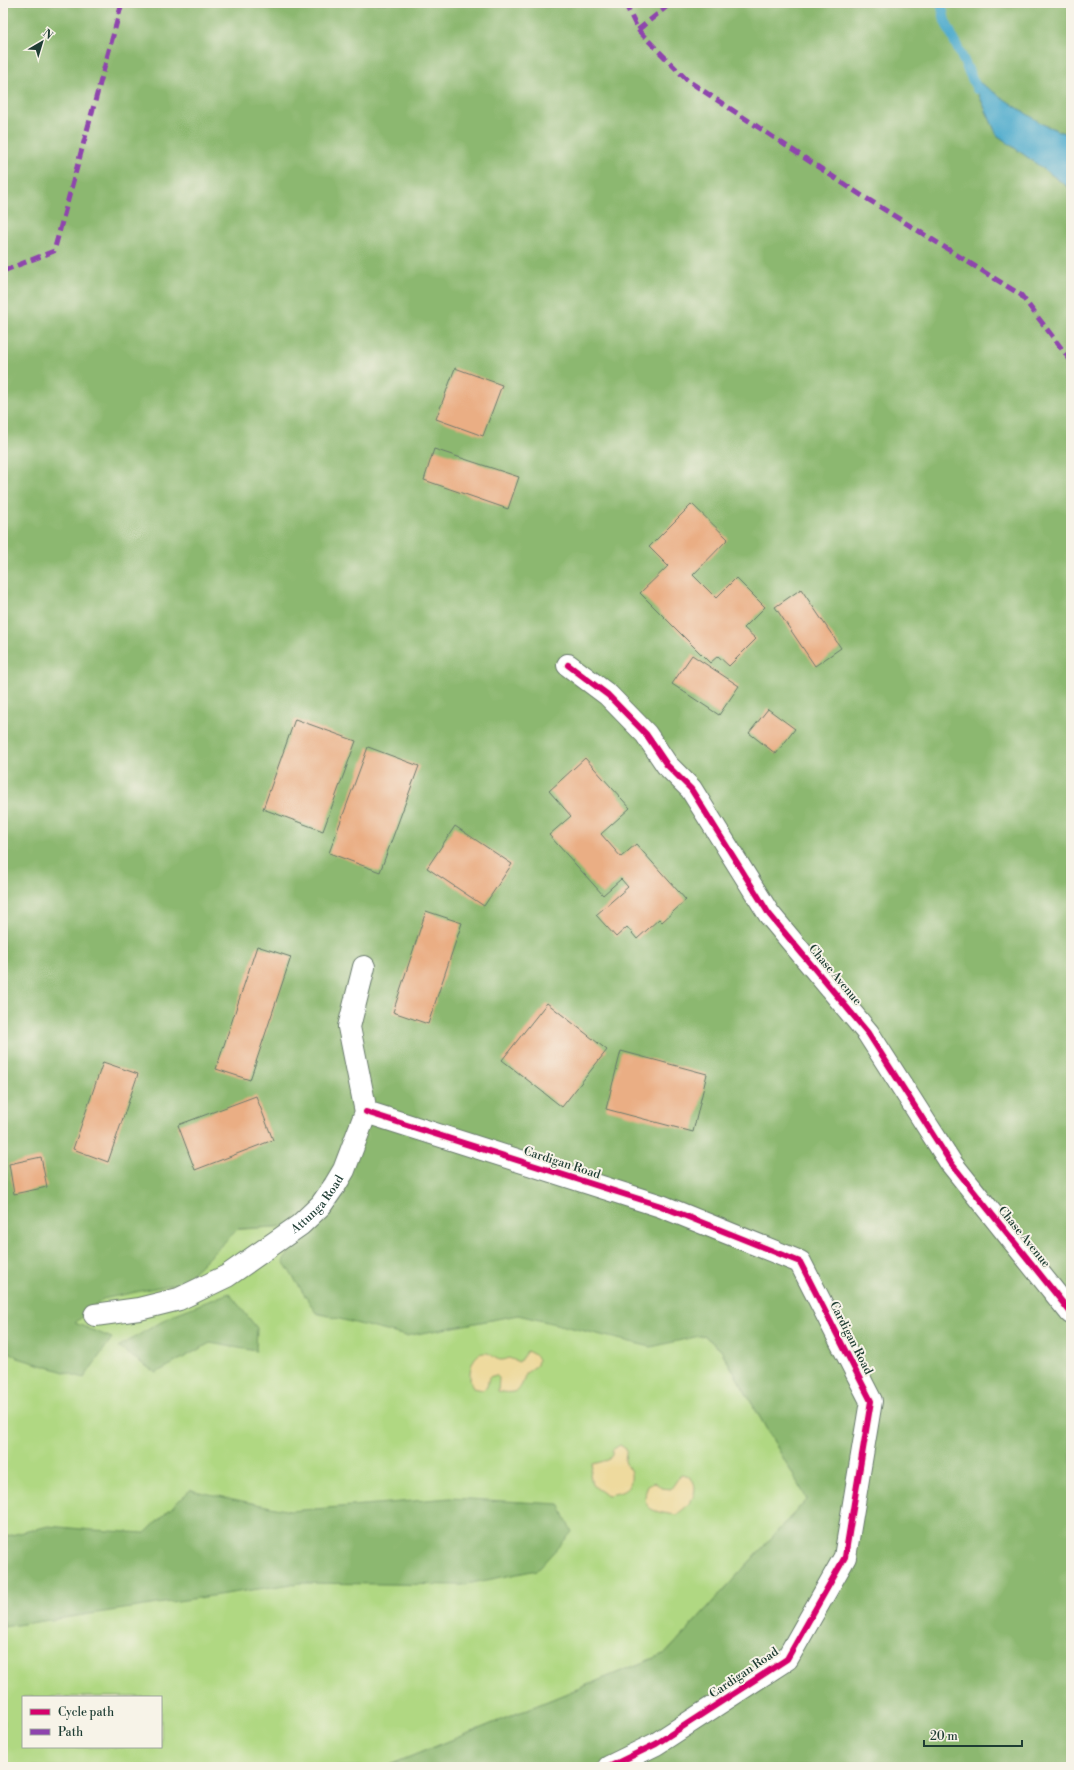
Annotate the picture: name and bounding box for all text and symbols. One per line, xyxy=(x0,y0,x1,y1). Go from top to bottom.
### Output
north arrow xyxy=(22,22,62,62)
text: N xyxy=(40,27,56,43)
street label: Chase Avenue xyxy=(805,942,865,1008)
street label: Cardigan Road xyxy=(522,1144,602,1183)
street label: Attunga Road xyxy=(287,1172,347,1237)
street label: Chase Avenue xyxy=(995,1203,1053,1271)
street label: Cardigan Road xyxy=(826,1299,876,1377)
street label: Cardigan Road xyxy=(707,1644,781,1702)
legend xyxy=(22,1696,162,1748)
text: Cycle path xyxy=(58,1705,114,1720)
scale bar xyxy=(924,1722,1022,1748)
text: Path xyxy=(58,1725,83,1740)
text: 20 m xyxy=(930,1729,958,1744)

